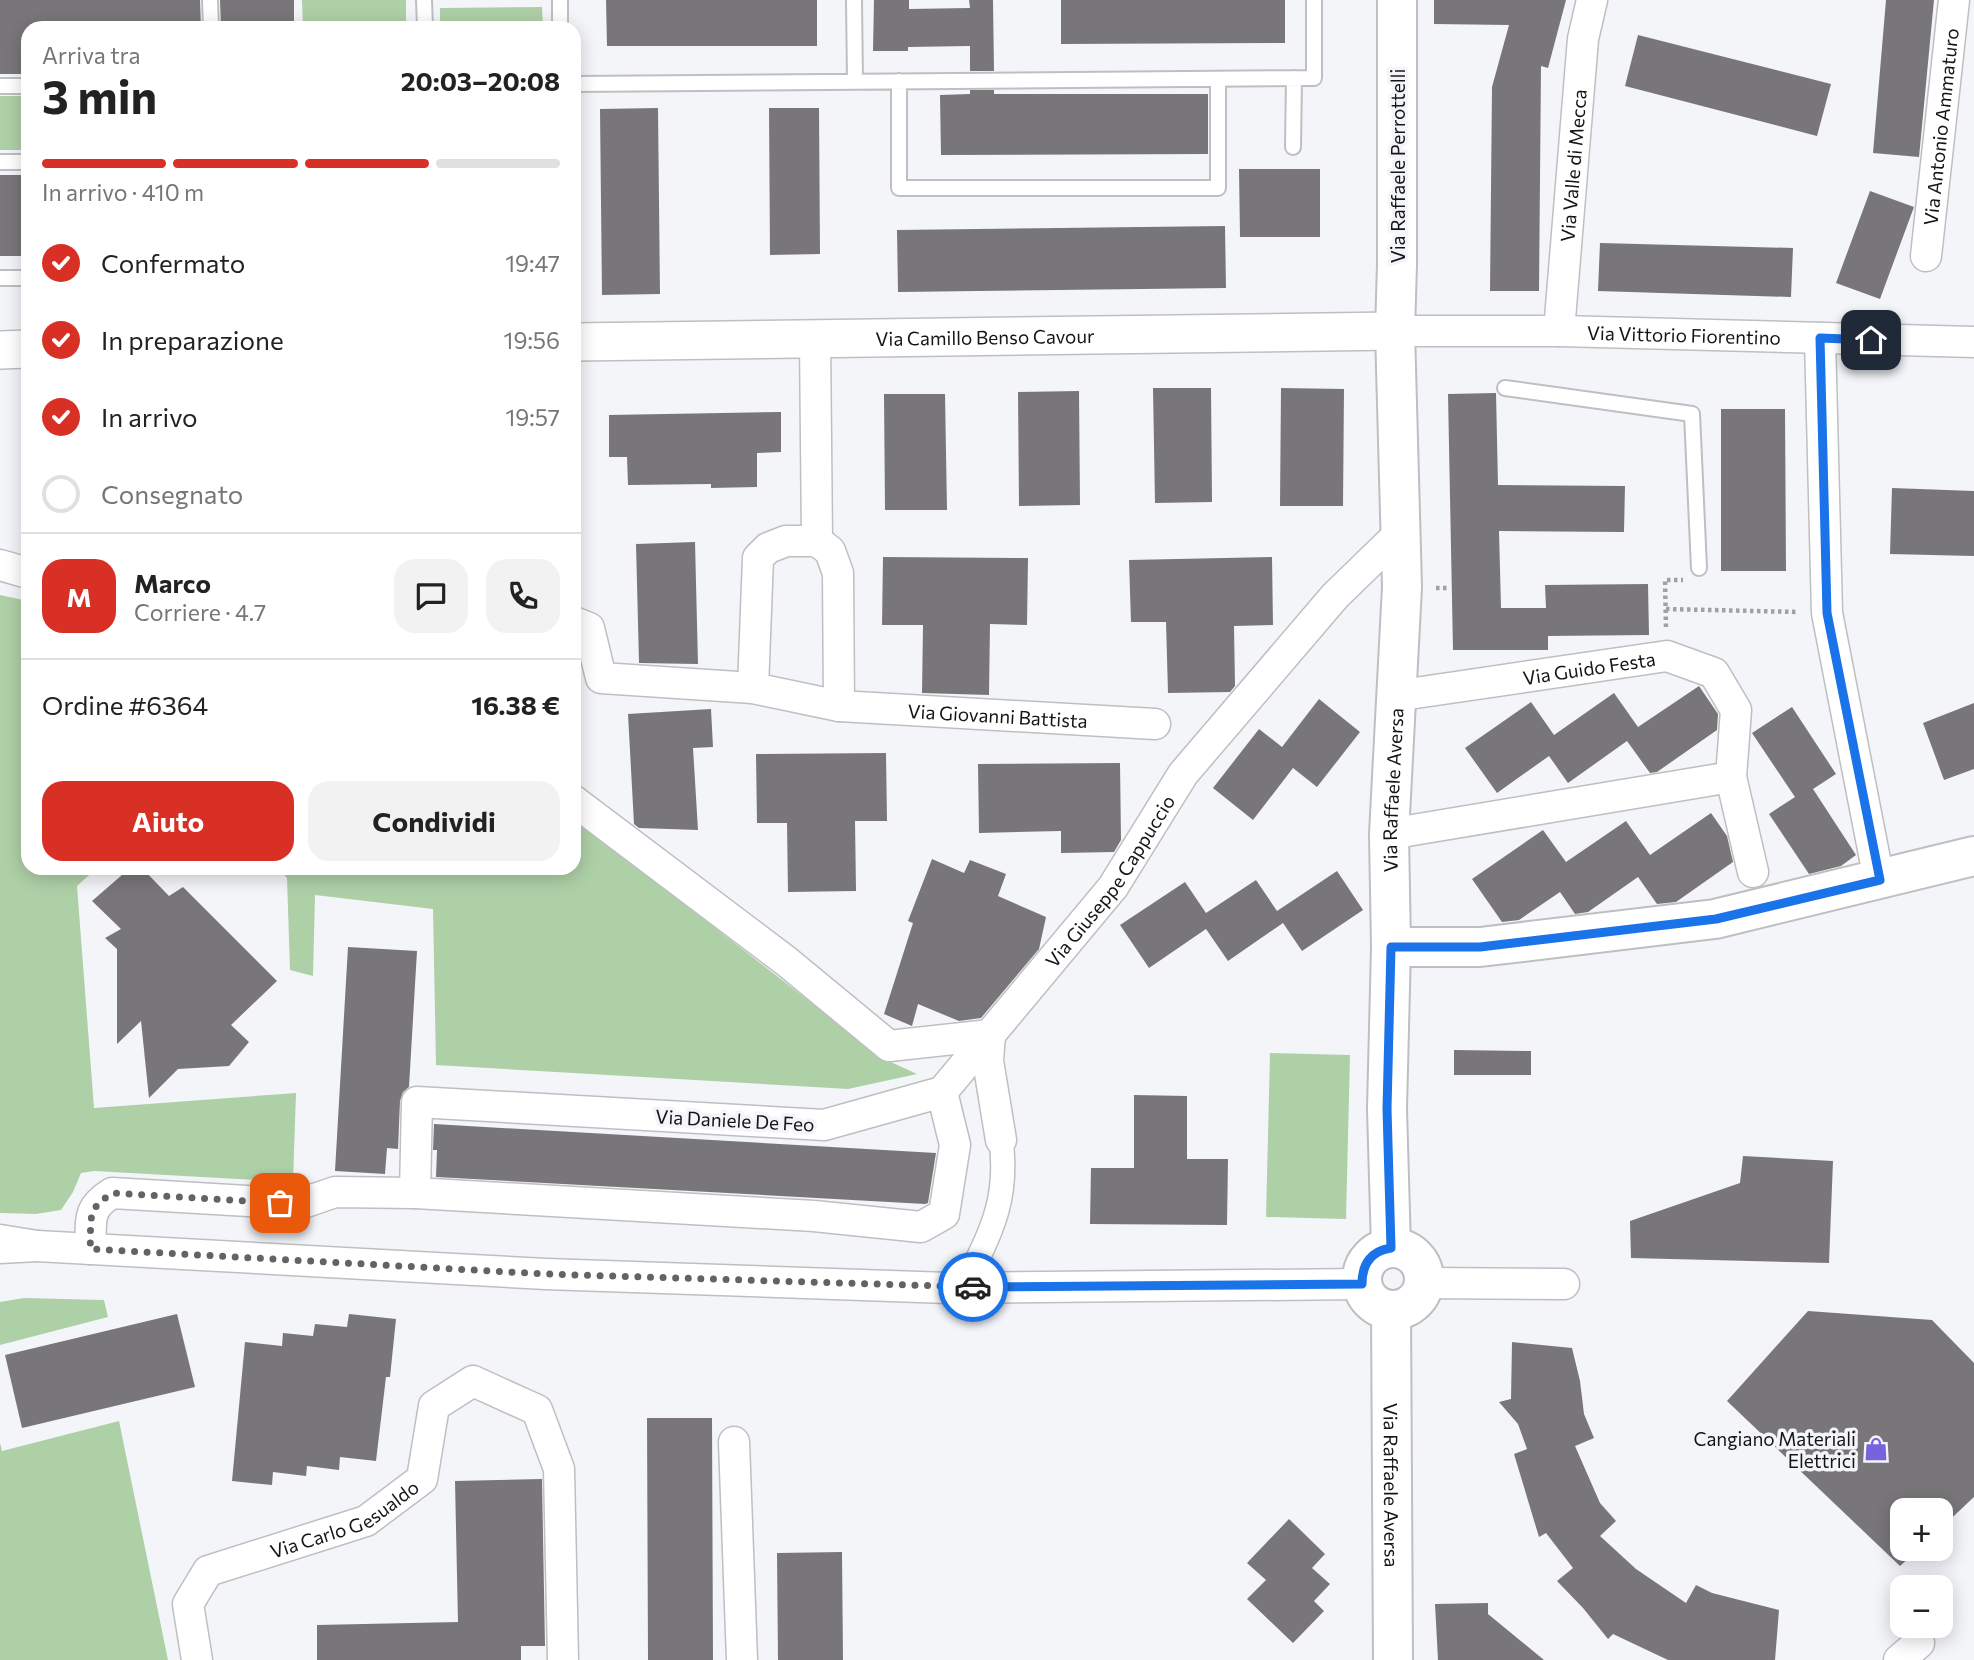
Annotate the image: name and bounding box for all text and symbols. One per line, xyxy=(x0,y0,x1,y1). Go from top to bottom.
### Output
street label: Via Antonio Ammaturo xyxy=(1918,27,1962,227)
text: Arriva tra xyxy=(42,41,141,69)
text: 20:03–20:08 xyxy=(401,65,560,96)
text: 3 min xyxy=(42,67,157,123)
street label: Via Raffaele Perrottelli xyxy=(1386,69,1409,263)
street label: Via Valle di Mecca xyxy=(1555,88,1590,243)
text: In arrivo · 410 m xyxy=(42,178,204,206)
icon: check xyxy=(42,244,80,282)
text: Confermato xyxy=(101,247,245,278)
text: 19:47 xyxy=(505,249,560,277)
pin xyxy=(1841,310,1901,370)
street label: Via Vittorio Fiorentino xyxy=(1587,320,1781,348)
icon: check xyxy=(42,321,80,359)
icon: home xyxy=(1852,321,1890,359)
text: In preparazione xyxy=(101,324,284,355)
street label: Via Camillo Benso Cavour xyxy=(875,324,1095,349)
text: 19:56 xyxy=(504,326,560,354)
icon: check xyxy=(42,398,80,436)
text: In arrivo xyxy=(101,401,198,432)
text: 19:57 xyxy=(505,403,560,431)
text: Consegnato xyxy=(101,478,243,509)
button: chat xyxy=(394,559,468,633)
button: phone xyxy=(486,559,560,633)
text: Marco xyxy=(134,567,211,598)
text: M xyxy=(66,581,92,612)
text: Corriere · 4.7 xyxy=(134,598,266,626)
street label: Via Guido Festa xyxy=(1521,646,1657,689)
text: Ordine #6364 xyxy=(42,689,208,720)
text: 16.38 € xyxy=(471,689,560,720)
street label: Via Giovanni Battista xyxy=(907,698,1088,732)
street label: Via Raffaele Aversa xyxy=(1377,707,1407,873)
button: Aiuto xyxy=(42,781,294,861)
button: Condividi xyxy=(308,781,560,861)
street label: Via Giuseppe Cappuccio xyxy=(1040,790,1179,971)
street label: Via Daniele De Feo xyxy=(655,1104,815,1136)
pin xyxy=(250,1173,310,1233)
icon: bag xyxy=(261,1184,299,1222)
courier xyxy=(938,1252,1008,1322)
icon: car xyxy=(954,1268,992,1306)
street label: Via Raffaele Aversa xyxy=(1380,1403,1404,1567)
place label: Cangiano Materiali Elettrici xyxy=(1693,1427,1856,1472)
shop icon: Cangiano Materiali Elettrici xyxy=(1862,1435,1890,1463)
street label: Via Carlo Gesualdo xyxy=(267,1475,423,1562)
map controls xyxy=(1890,1498,1953,1638)
button: + xyxy=(1890,1498,1953,1561)
button: − xyxy=(1890,1575,1953,1638)

